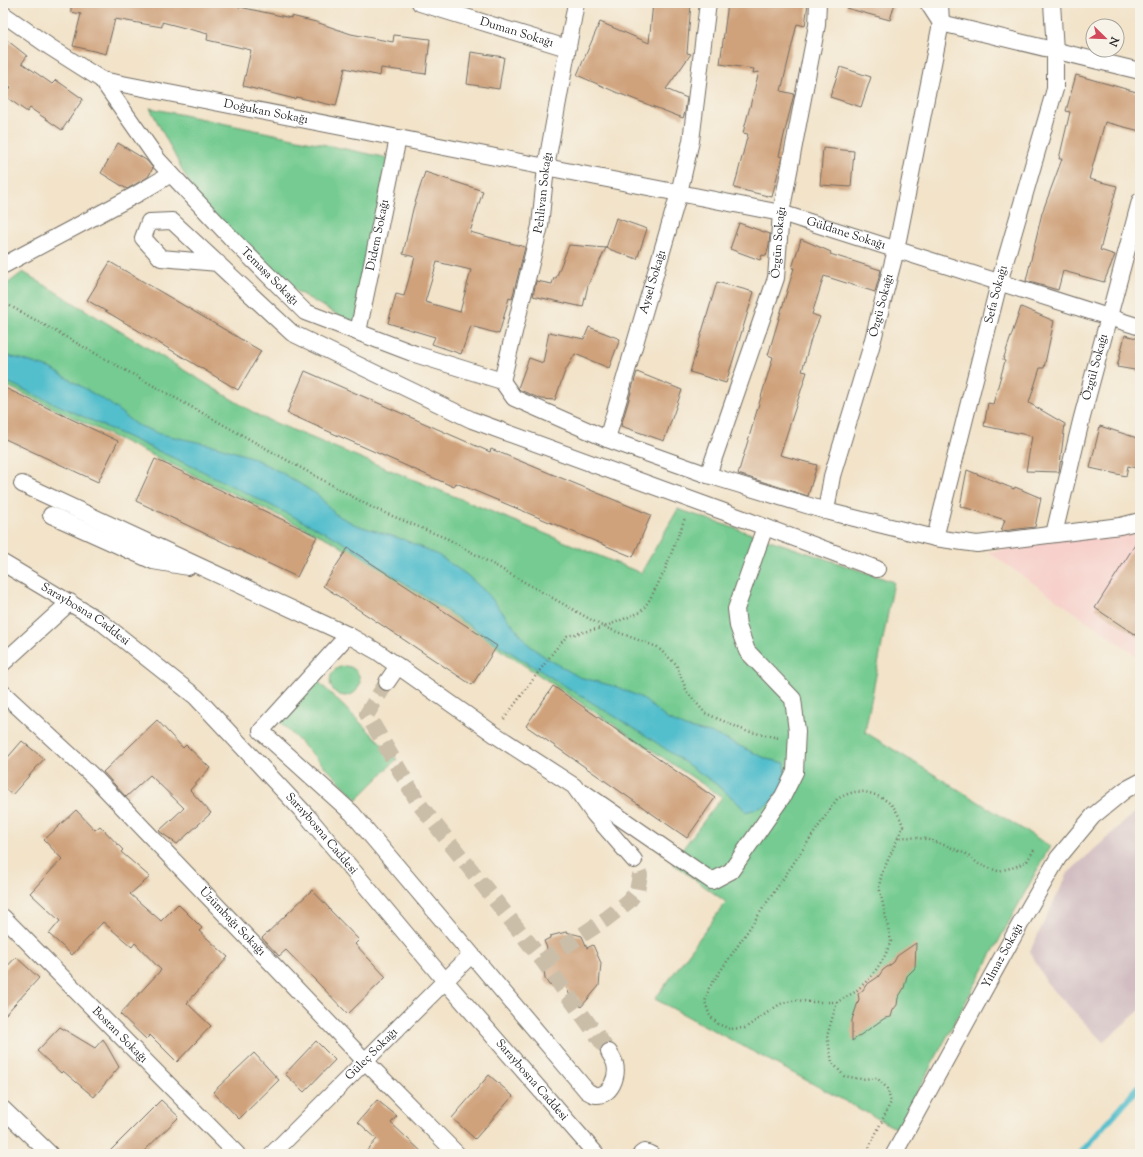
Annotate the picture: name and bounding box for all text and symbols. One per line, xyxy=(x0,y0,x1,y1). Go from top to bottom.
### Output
street label: Duman Sokağı xyxy=(477,13,556,53)
north arrow xyxy=(1085,18,1125,58)
text: N xyxy=(1104,33,1123,49)
street label: Doğukan Sokağı xyxy=(222,95,310,129)
street label: Pehlivan Sokağı xyxy=(529,150,558,235)
street label: Didem Sokağı xyxy=(362,197,394,272)
street label: Özgün Sokağı xyxy=(767,204,791,279)
street label: Güldane Sokağı xyxy=(804,213,888,255)
street label: Temaşa Sokağı xyxy=(236,243,303,310)
street label: Aysel Sokağı xyxy=(635,247,671,316)
street label: Sefa Sokağı xyxy=(980,263,1013,326)
street label: Özgü Sokağı xyxy=(865,271,899,339)
street label: Özgül Sokağı xyxy=(1078,331,1113,402)
street label: Saraybosna Caddesi xyxy=(37,579,134,651)
street label: Saraybosna Caddesi xyxy=(281,789,362,879)
street label: Üzümbağı Sokağı xyxy=(195,883,270,961)
street label: Yılmaz Sokağı xyxy=(978,919,1028,992)
street label: Bostan Sokağı xyxy=(88,1003,152,1068)
street label: Güleç Sokağı xyxy=(341,1023,403,1085)
street label: Saraybosna Caddesi xyxy=(491,1035,573,1125)

